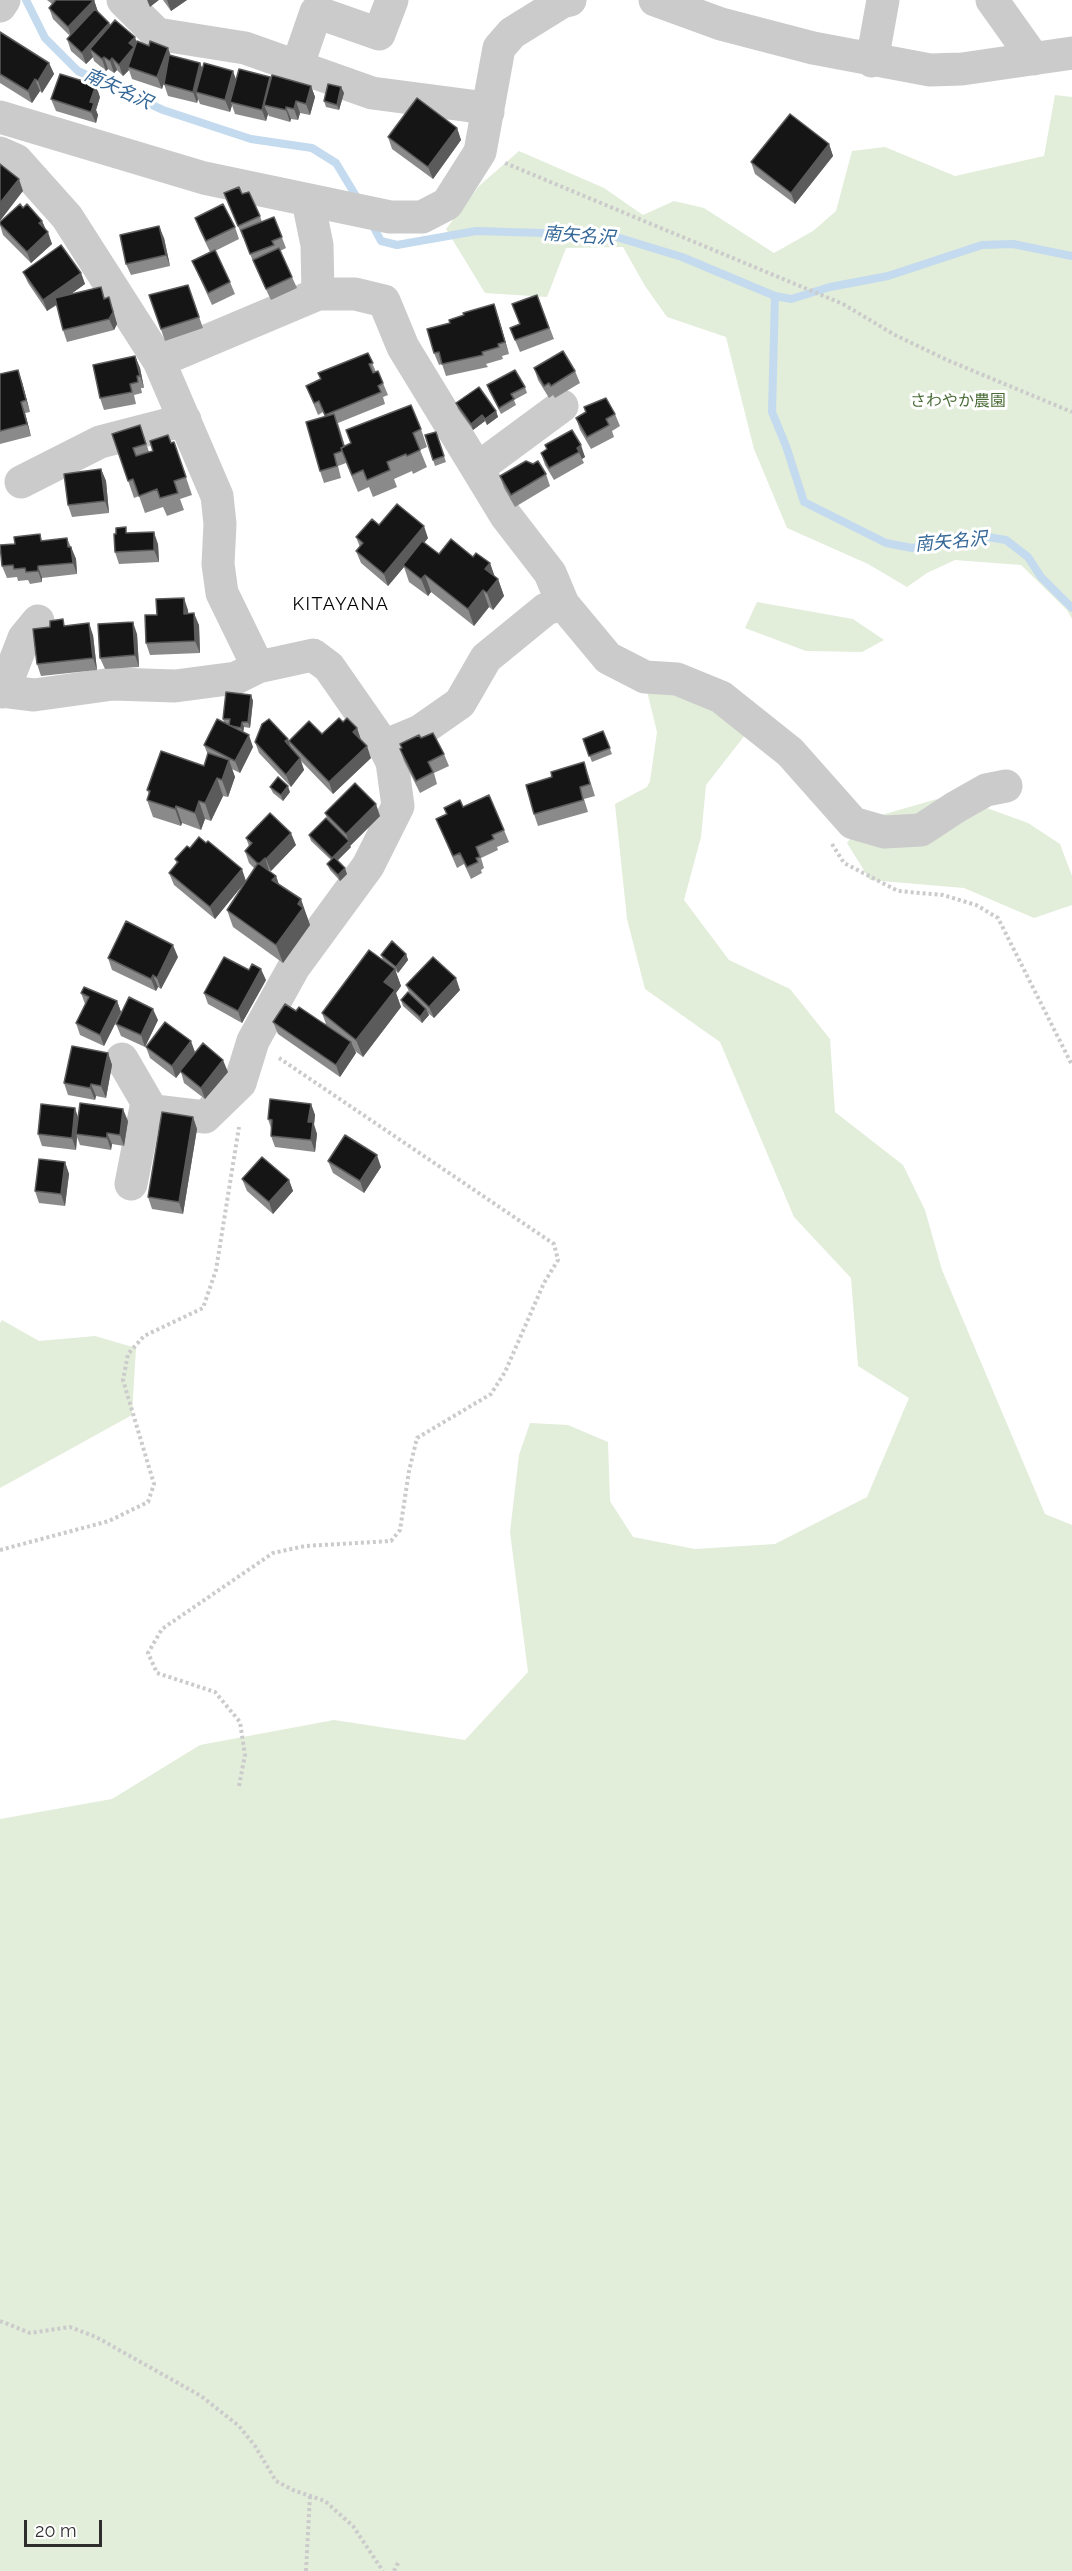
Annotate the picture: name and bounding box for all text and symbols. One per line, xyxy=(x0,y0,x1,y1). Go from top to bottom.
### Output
water label: 南矢名沢 xyxy=(81,64,155,114)
water label: 南矢名沢 xyxy=(542,223,616,249)
park label: さわやか農園 xyxy=(910,391,1006,411)
water label: 南矢名沢 xyxy=(914,528,988,556)
district label: KITAYANA xyxy=(292,594,390,616)
scale bar xyxy=(27,2508,105,2546)
text: 20 m xyxy=(35,2520,77,2541)

